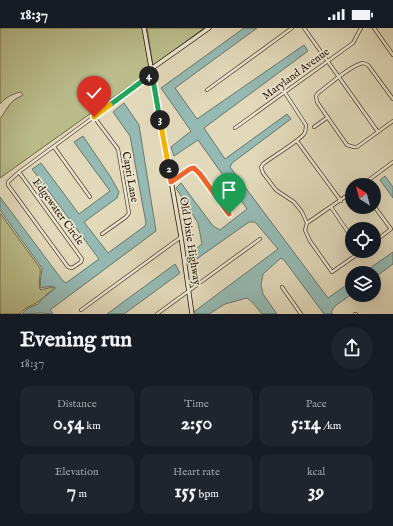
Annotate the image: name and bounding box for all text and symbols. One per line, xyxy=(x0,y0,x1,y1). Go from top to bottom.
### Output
text: 18:37 xyxy=(20,5,48,24)
street label: Maryland Avenue xyxy=(260,45,332,103)
pin: 4 xyxy=(139,66,159,86)
text: 4 xyxy=(146,69,152,83)
pin xyxy=(77,76,111,117)
icon: check xyxy=(83,82,105,104)
pin: 3 xyxy=(150,110,170,130)
text: 3 xyxy=(158,113,162,127)
street label: Capri Lane xyxy=(119,150,141,204)
pin: 2 xyxy=(159,159,179,179)
text: 2 xyxy=(166,162,172,176)
pin xyxy=(212,173,246,214)
street label: Edgewater Circle xyxy=(29,176,87,248)
north arrow xyxy=(345,178,381,214)
map controls xyxy=(345,178,381,302)
icon: arrive xyxy=(218,179,240,201)
street label: Old Dixie Highway xyxy=(176,196,204,287)
button: locate xyxy=(345,222,381,258)
button: layers xyxy=(345,266,381,302)
text: Evening run xyxy=(20,326,132,354)
button: share xyxy=(331,327,373,369)
text: 18:37 xyxy=(20,355,44,372)
text: Distance xyxy=(57,397,97,411)
text: Time xyxy=(184,397,209,411)
text: Pace xyxy=(306,397,327,411)
text: 0.54 xyxy=(53,411,84,436)
text: 2:50 xyxy=(181,411,212,436)
text: 5:14 xyxy=(291,411,321,436)
text: km xyxy=(84,419,101,433)
text: /km xyxy=(321,419,341,433)
text: Elevation xyxy=(55,465,99,479)
text: Heart rate xyxy=(173,465,220,479)
text: kcal xyxy=(307,465,325,479)
text: 7 xyxy=(67,479,76,504)
text: 155 xyxy=(174,479,196,504)
text: 39 xyxy=(308,479,324,504)
text: m xyxy=(76,487,87,501)
text: bpm xyxy=(196,487,219,501)

